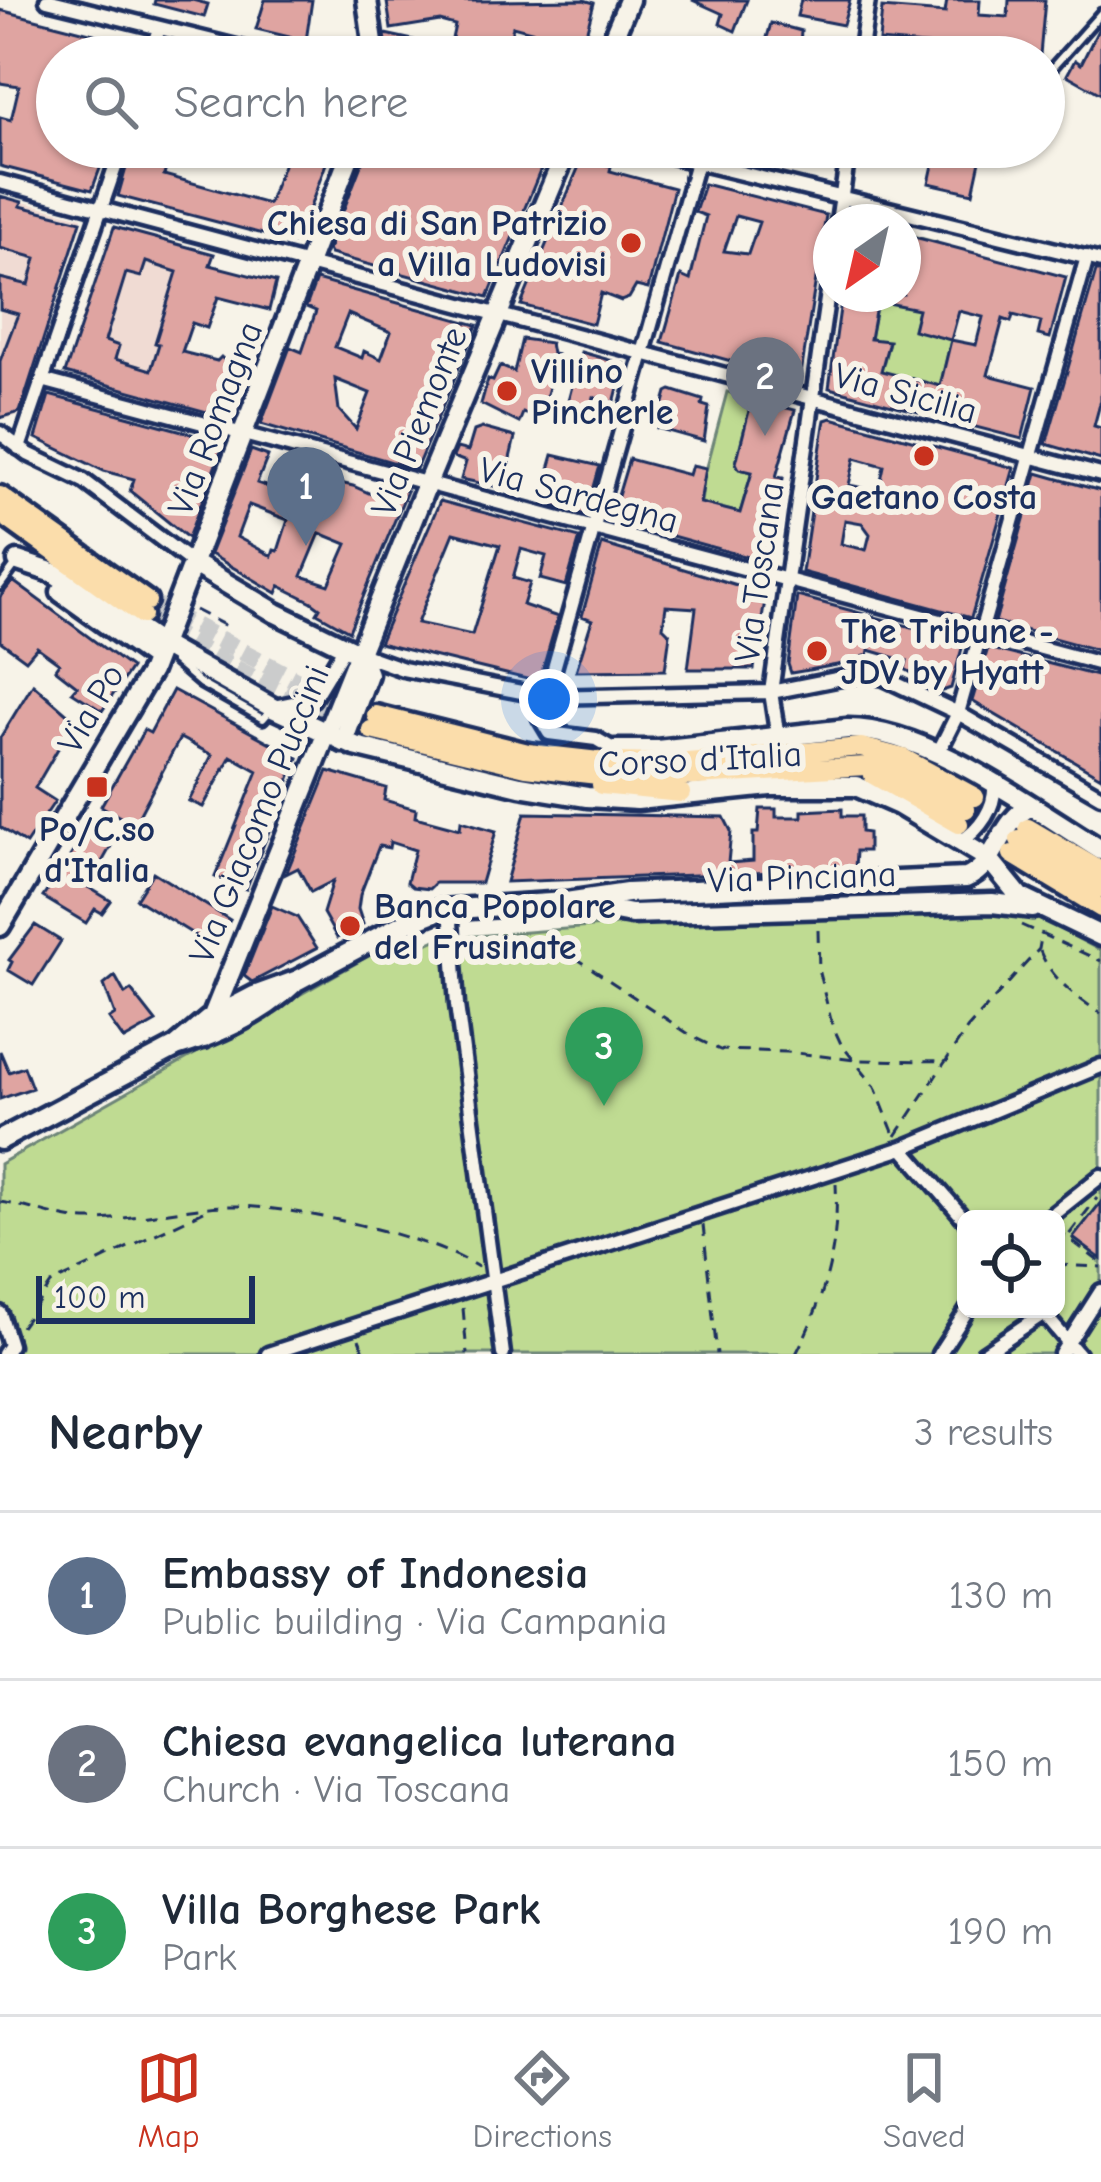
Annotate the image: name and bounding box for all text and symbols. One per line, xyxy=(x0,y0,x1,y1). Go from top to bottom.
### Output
search box xyxy=(36,36,1065,168)
icon: search xyxy=(78,69,144,135)
text: Search here xyxy=(174,76,408,128)
place label: Chiesa di San Patrizio a Villa Ludovisi xyxy=(267,203,607,285)
north arrow xyxy=(813,204,921,312)
marker: Chiesa di San Patrizio a Villa Ludovisi xyxy=(618,230,644,256)
street label: Via Romagna xyxy=(160,316,271,521)
street label: Via Piemonte xyxy=(363,321,476,522)
pin: 2 xyxy=(726,337,804,436)
place label: Villino Pincherle xyxy=(531,351,674,433)
street label: Via Sicilia xyxy=(830,355,982,432)
marker: Villino Pincherle xyxy=(494,378,520,404)
marker: Gaetano Costa xyxy=(911,443,937,469)
pin: 1 xyxy=(267,447,345,546)
street label: Via Sardegna xyxy=(475,449,683,542)
place label: Gaetano Costa xyxy=(811,477,1037,518)
street label: Via Toscana xyxy=(727,479,792,665)
place label: The Tribune - JDV by Hyatt xyxy=(841,611,1054,693)
marker: The Tribune - JDV by Hyatt xyxy=(804,638,830,664)
street label: Via Po xyxy=(50,657,133,760)
street label: Via Giacomo Puccini xyxy=(181,660,338,969)
your location xyxy=(519,669,579,729)
street label: Corso d'Italia xyxy=(597,734,803,785)
marker: Po/C.so d'Italia xyxy=(84,774,110,800)
place label: Po/C.so d'Italia xyxy=(39,809,155,891)
street label: Via Pinciana xyxy=(707,854,897,901)
place label: Banca Popolare del Frusinate xyxy=(374,886,616,968)
marker: Banca Popolare del Frusinate xyxy=(337,913,363,939)
pin: 3 xyxy=(565,1007,643,1106)
map controls xyxy=(957,1210,1065,1318)
button: locate xyxy=(957,1210,1065,1318)
scale bar xyxy=(36,1270,255,1323)
text: 100 m xyxy=(54,1278,146,1316)
text: Nearby xyxy=(48,1403,202,1462)
text: 3 results xyxy=(914,1410,1053,1455)
text: Embassy of Indonesia xyxy=(162,1547,588,1599)
text: 1 xyxy=(79,1573,95,1618)
text: 130 m xyxy=(949,1573,1053,1618)
text: Public building · Via Campania xyxy=(162,1599,667,1644)
text: Chiesa evangelica luterana xyxy=(162,1715,677,1767)
text: 2 xyxy=(77,1741,97,1786)
text: 150 m xyxy=(947,1741,1053,1786)
text: Church · Via Toscana xyxy=(162,1767,510,1812)
text: Villa Borghese Park xyxy=(162,1883,540,1935)
text: 3 xyxy=(77,1909,97,1954)
text: 190 m xyxy=(948,1909,1053,1954)
text: Park xyxy=(162,1935,237,1980)
tab: Map xyxy=(136,2045,202,2155)
tab: Directions xyxy=(473,2045,612,2155)
tab: Saved xyxy=(883,2045,965,2155)

